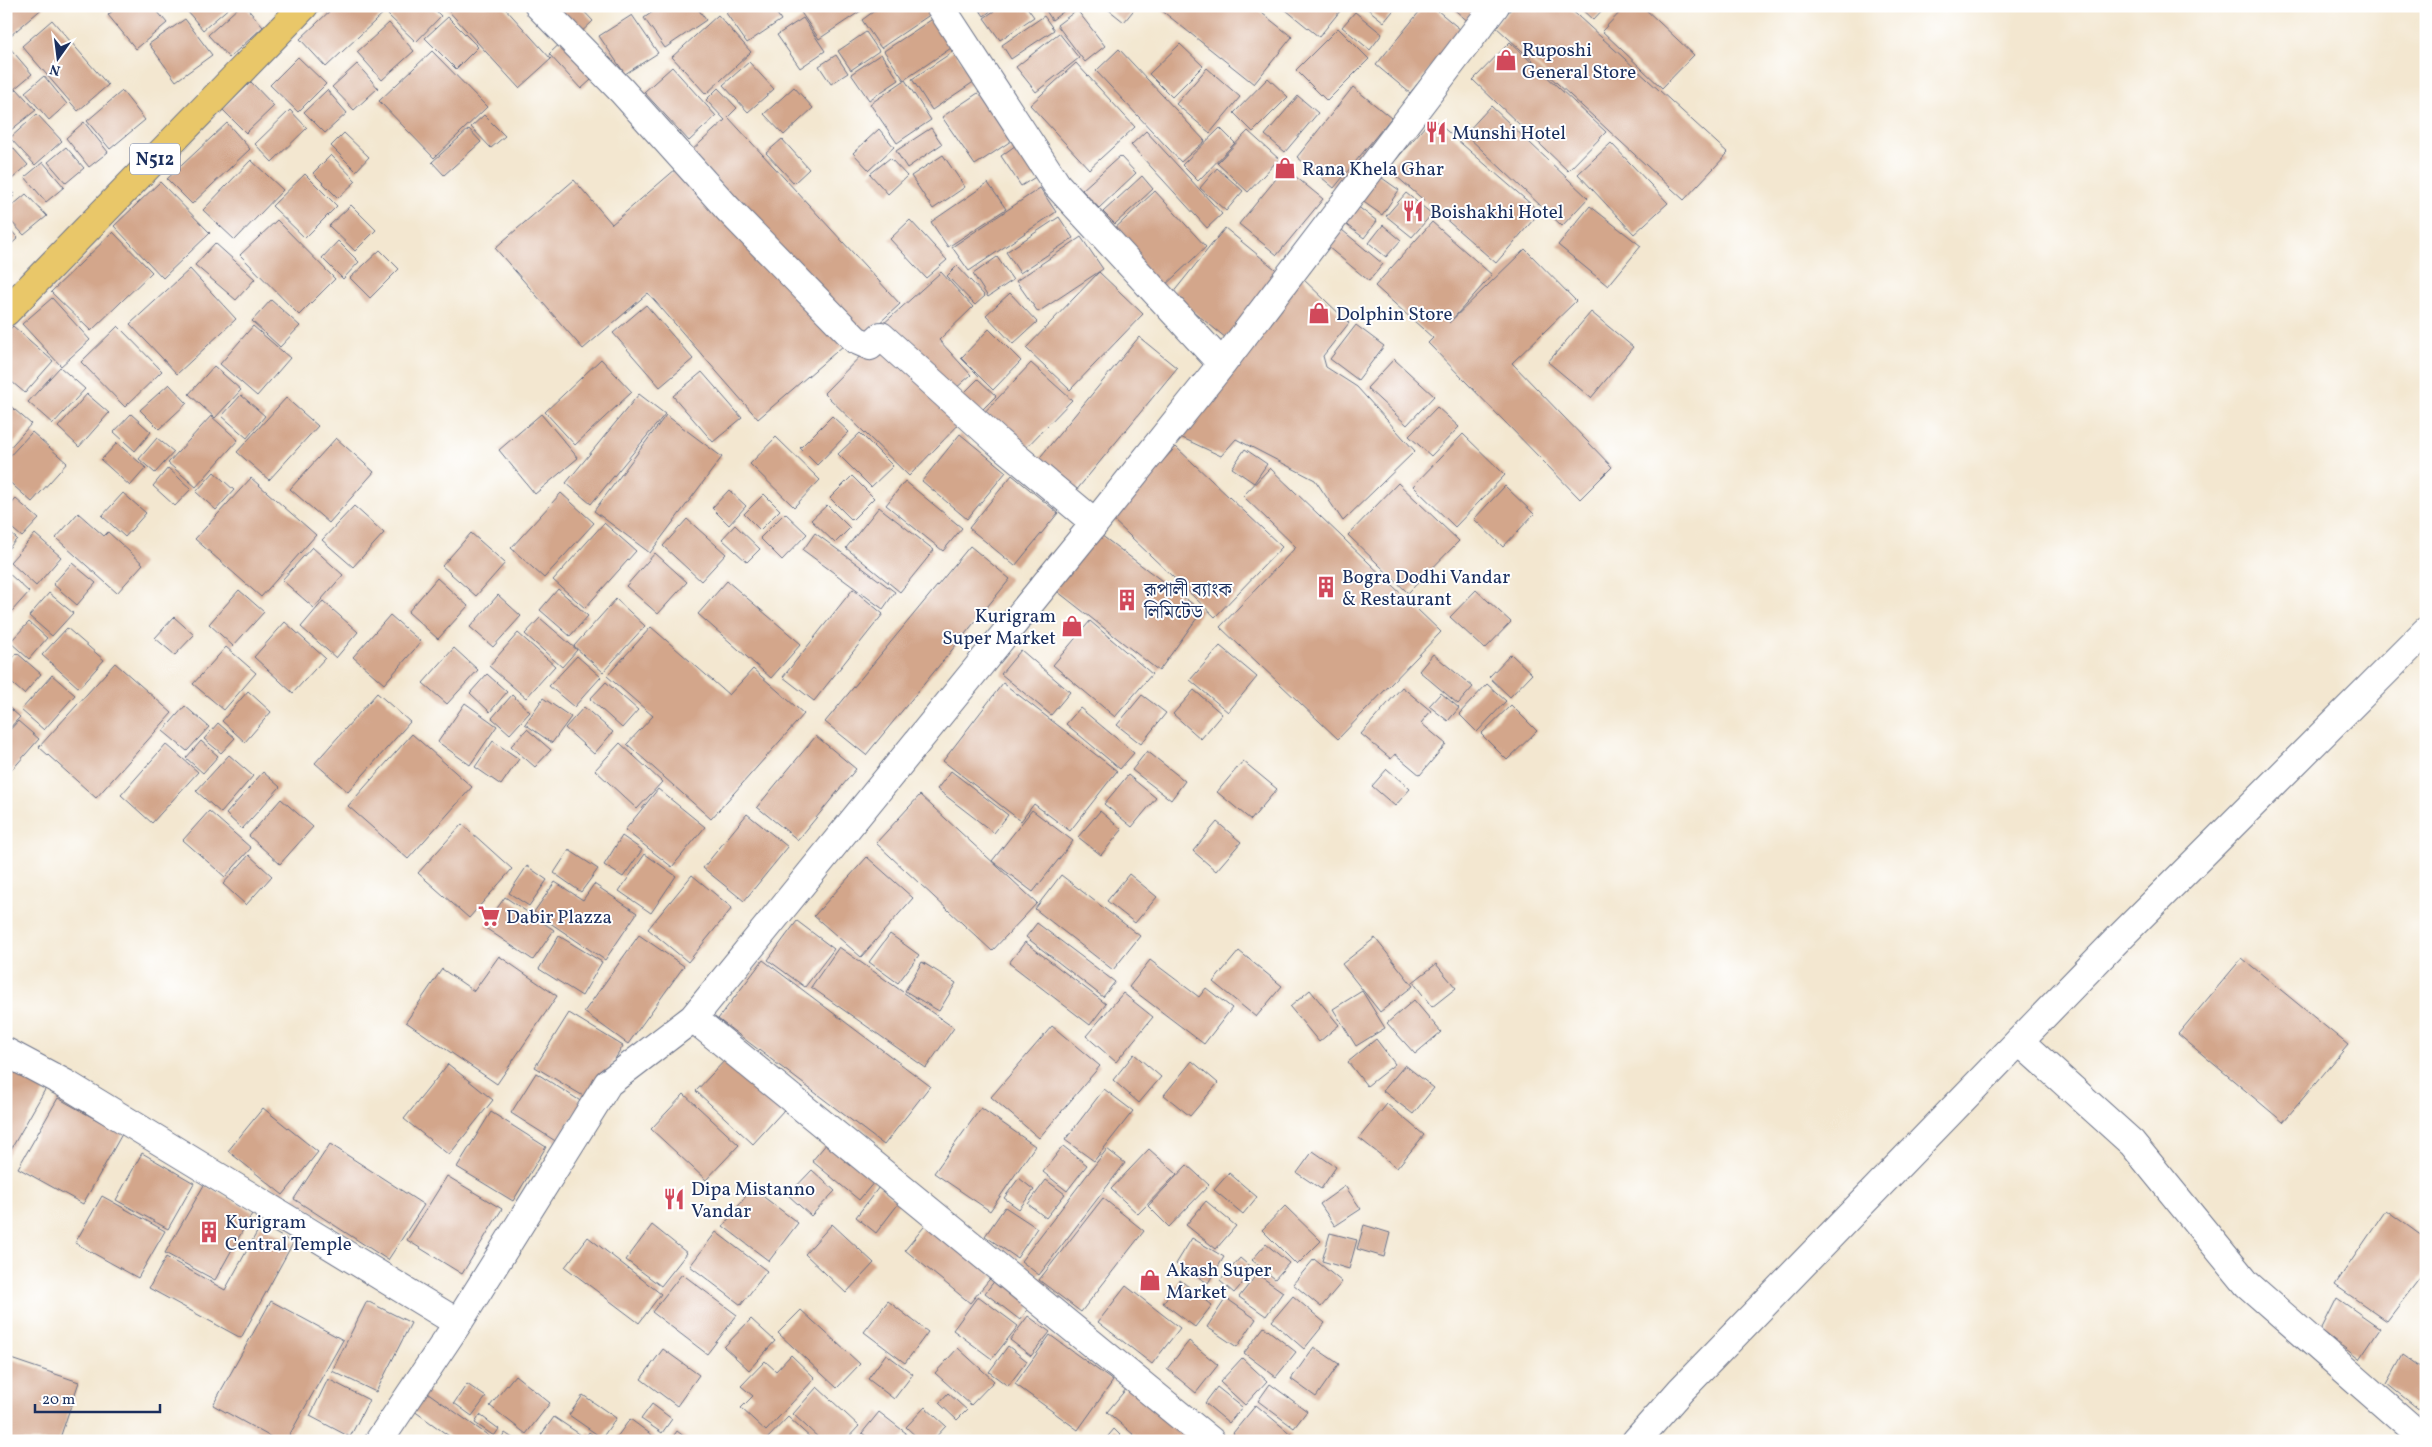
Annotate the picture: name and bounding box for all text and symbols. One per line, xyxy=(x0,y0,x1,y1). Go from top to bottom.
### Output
north arrow xyxy=(32,32,82,82)
place label: Ruposhi General Store xyxy=(1522,38,1636,86)
shop icon: Ruposhi General Store xyxy=(1493,47,1519,73)
text: N xyxy=(48,59,62,80)
restaurant icon: Munshi Hotel xyxy=(1423,119,1449,145)
place label: Munshi Hotel xyxy=(1452,121,1566,147)
road number: N512 xyxy=(130,144,180,174)
shop icon: Rana Khela Ghar xyxy=(1272,155,1298,181)
place label: Rana Khela Ghar xyxy=(1302,157,1444,183)
restaurant icon: Boishakhi Hotel xyxy=(1400,198,1426,224)
place label: Boishakhi Hotel xyxy=(1430,200,1564,226)
shop icon: Dolphin Store xyxy=(1306,300,1332,326)
place label: Dolphin Store xyxy=(1336,302,1452,328)
place label: Bogra Dodhi Vandar & Restaurant xyxy=(1342,565,1510,613)
building icon: Bogra Dodhi Vandar & Restaurant xyxy=(1313,574,1339,600)
place label: রূপালী ব্যাংক লিমিটেড xyxy=(1143,578,1232,626)
building icon: রূপালী ব্যাংক লিমিটেড xyxy=(1114,587,1140,613)
place label: Kurigram Super Market xyxy=(942,604,1056,652)
shop icon: Kurigram Super Market xyxy=(1059,613,1085,639)
supermarket icon: Dabir Plazza xyxy=(476,903,502,929)
place label: Dabir Plazza xyxy=(506,905,612,931)
place label: Dipa Mistanno Vandar xyxy=(691,1177,815,1225)
restaurant icon: Dipa Mistanno Vandar xyxy=(661,1186,687,1212)
place label: Kurigram Central Temple xyxy=(225,1210,352,1258)
building icon: Kurigram Central Temple xyxy=(196,1219,222,1245)
place label: Akash Super Market xyxy=(1166,1258,1272,1306)
shop icon: Akash Super Market xyxy=(1137,1267,1163,1293)
scale bar xyxy=(35,1382,160,1414)
text: 20 m xyxy=(42,1390,75,1411)

